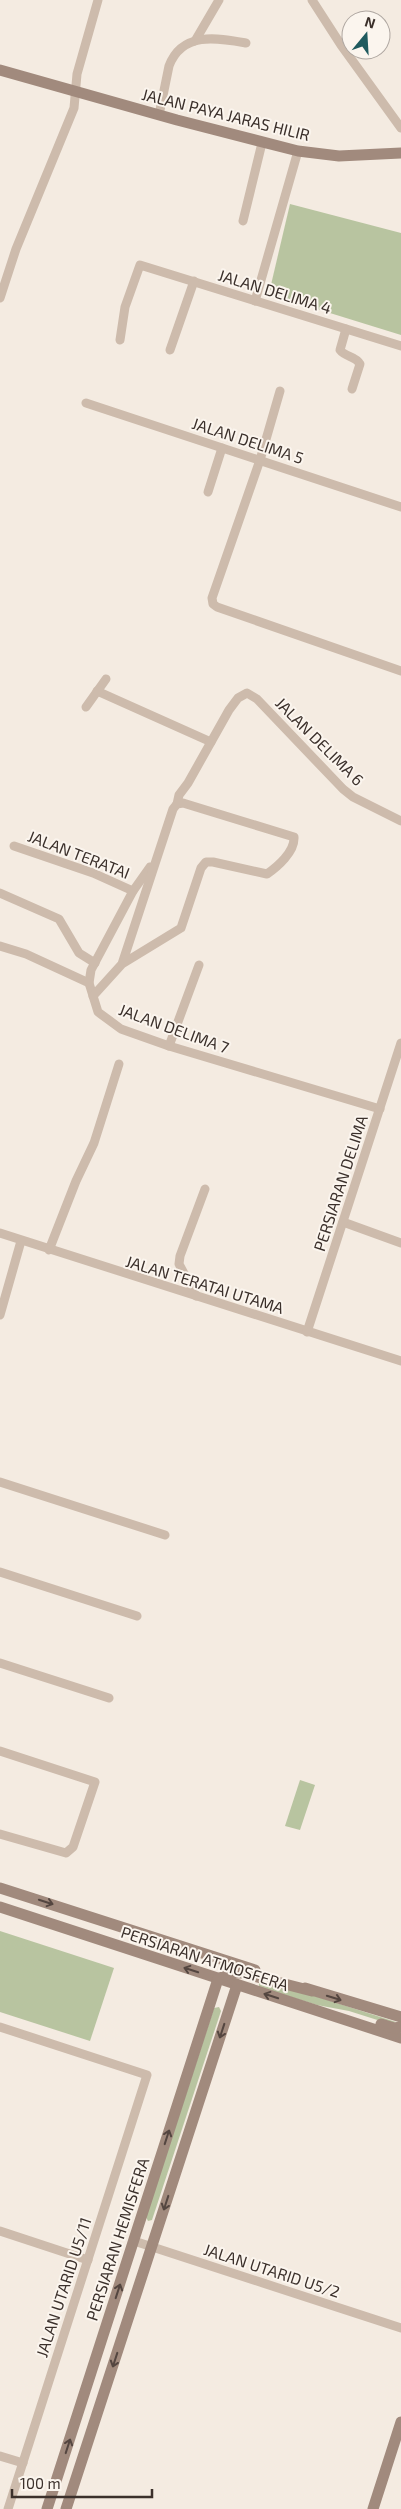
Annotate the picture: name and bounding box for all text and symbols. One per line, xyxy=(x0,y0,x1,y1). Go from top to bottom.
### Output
north arrow xyxy=(341,10,391,60)
text: N xyxy=(363,13,378,32)
street label: JALAN PAYA JARAS HILIR xyxy=(140,84,312,144)
street label: JALAN DELIMA 4 xyxy=(216,265,334,317)
street label: JALAN DELIMA 5 xyxy=(190,413,306,467)
street label: JALAN DELIMA 6 xyxy=(272,693,368,789)
street label: JALAN TERATAI xyxy=(25,826,133,882)
street label: JALAN DELIMA 7 xyxy=(116,999,232,1057)
street label: PERSIARAN DELIMA xyxy=(309,1112,371,1254)
street label: JALAN TERATAI UTAMA xyxy=(124,1251,286,1317)
one-way arrow xyxy=(38,1898,54,1908)
street label: PERSIARAN ATMOSFERA xyxy=(119,1922,291,1994)
one-way arrow xyxy=(183,1965,199,1974)
one-way arrow xyxy=(264,1991,280,2001)
one-way arrow xyxy=(325,1993,341,2003)
one-way arrow xyxy=(216,2023,226,2039)
one-way arrow xyxy=(163,2129,173,2145)
street label: PERSIARAN HEMISFERA xyxy=(82,2155,152,2323)
one-way arrow xyxy=(161,2194,170,2210)
street label: JALAN UTARID U5/11 xyxy=(31,2215,95,2359)
street label: JALAN UTARID U5/2 xyxy=(201,2239,343,2301)
one-way arrow xyxy=(113,2284,123,2300)
one-way arrow xyxy=(110,2351,119,2367)
one-way arrow xyxy=(63,2438,73,2454)
scale bar xyxy=(12,2466,152,2498)
text: 100 m xyxy=(20,2474,61,2492)

